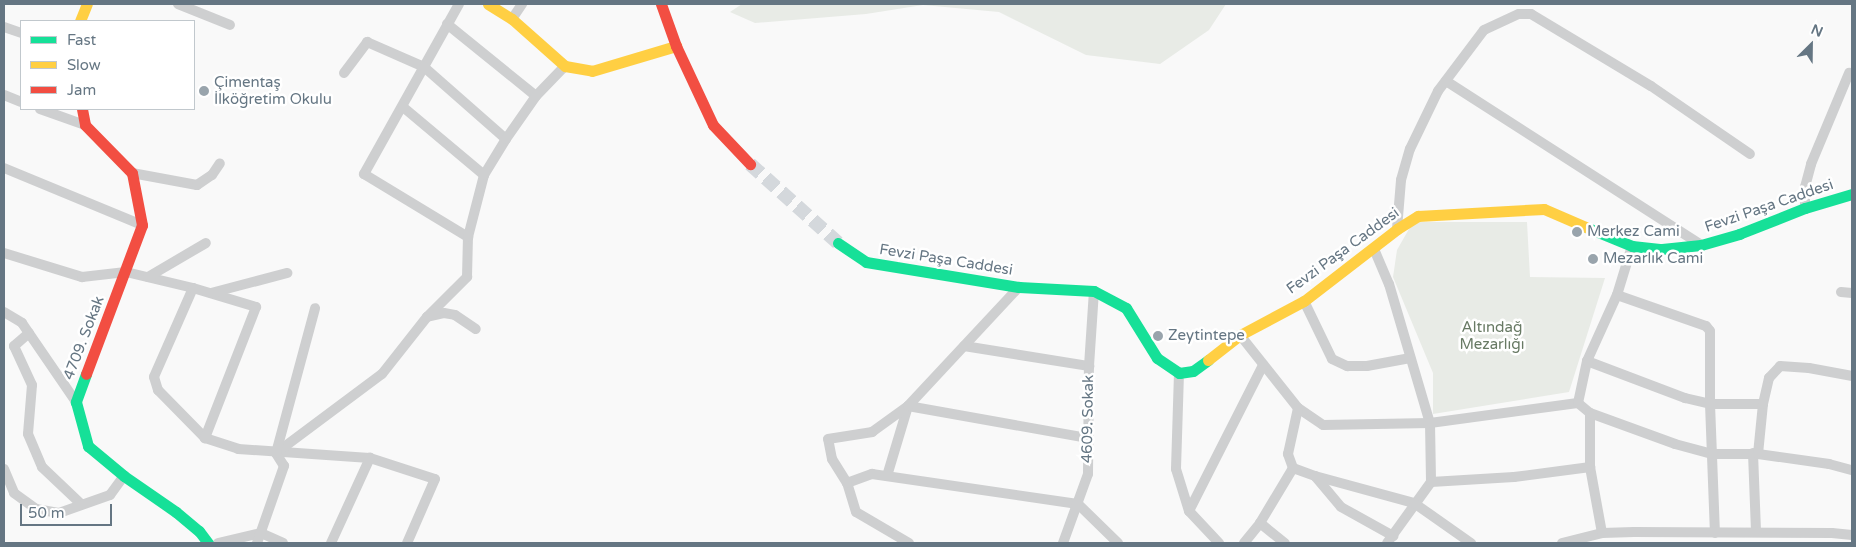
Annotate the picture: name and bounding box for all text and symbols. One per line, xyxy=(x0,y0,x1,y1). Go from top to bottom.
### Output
legend xyxy=(20,20,195,110)
north arrow xyxy=(1786,20,1836,70)
text: N xyxy=(1809,21,1826,41)
text: Fast xyxy=(67,31,96,49)
text: Slow xyxy=(67,56,101,74)
place label: Çimentaş İlköğretim Okulu xyxy=(214,73,332,108)
text: Jam xyxy=(67,81,96,99)
marker: Çimentaş İlköğretim Okulu xyxy=(198,85,210,97)
street label: Fevzi Paşa Caddesi xyxy=(1702,176,1836,236)
street label: Fevzi Paşa Caddesi xyxy=(1283,204,1403,298)
place label: Merkez Cami xyxy=(1587,223,1680,241)
marker: Merkez Cami xyxy=(1571,226,1583,238)
street label: Fevzi Paşa Caddesi xyxy=(878,241,1014,279)
place label: Mezarlık Cami xyxy=(1603,250,1703,268)
marker: Mezarlık Cami xyxy=(1587,253,1599,265)
street label: 4709. Sokak xyxy=(60,293,108,383)
park label: Altındağ Mezarlığı xyxy=(1459,318,1525,353)
place label: Zeytintepe xyxy=(1168,327,1245,345)
marker: Zeytintepe xyxy=(1152,330,1164,342)
street label: 4609. Sokak xyxy=(1078,375,1098,463)
scale bar xyxy=(22,494,115,526)
text: 50 m xyxy=(28,504,65,522)

